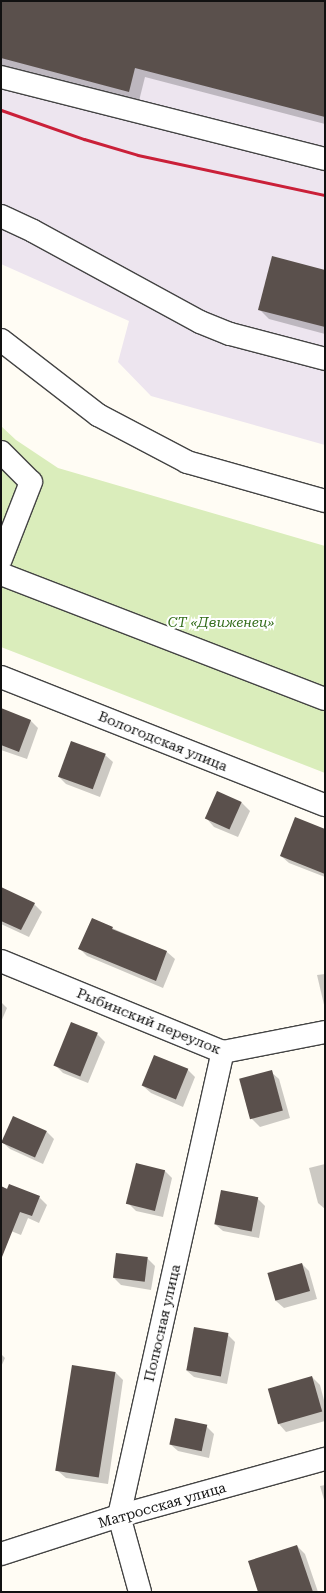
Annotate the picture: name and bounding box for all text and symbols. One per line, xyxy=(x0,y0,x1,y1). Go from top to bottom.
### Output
park label: СТ «Движенец» xyxy=(168,614,274,630)
street label: Вологодская улица xyxy=(96,707,230,775)
street label: Рыбинский переулок xyxy=(74,984,224,1058)
street label: Полюсная улица xyxy=(140,1263,184,1383)
street label: Матросская улица xyxy=(96,1479,228,1531)

